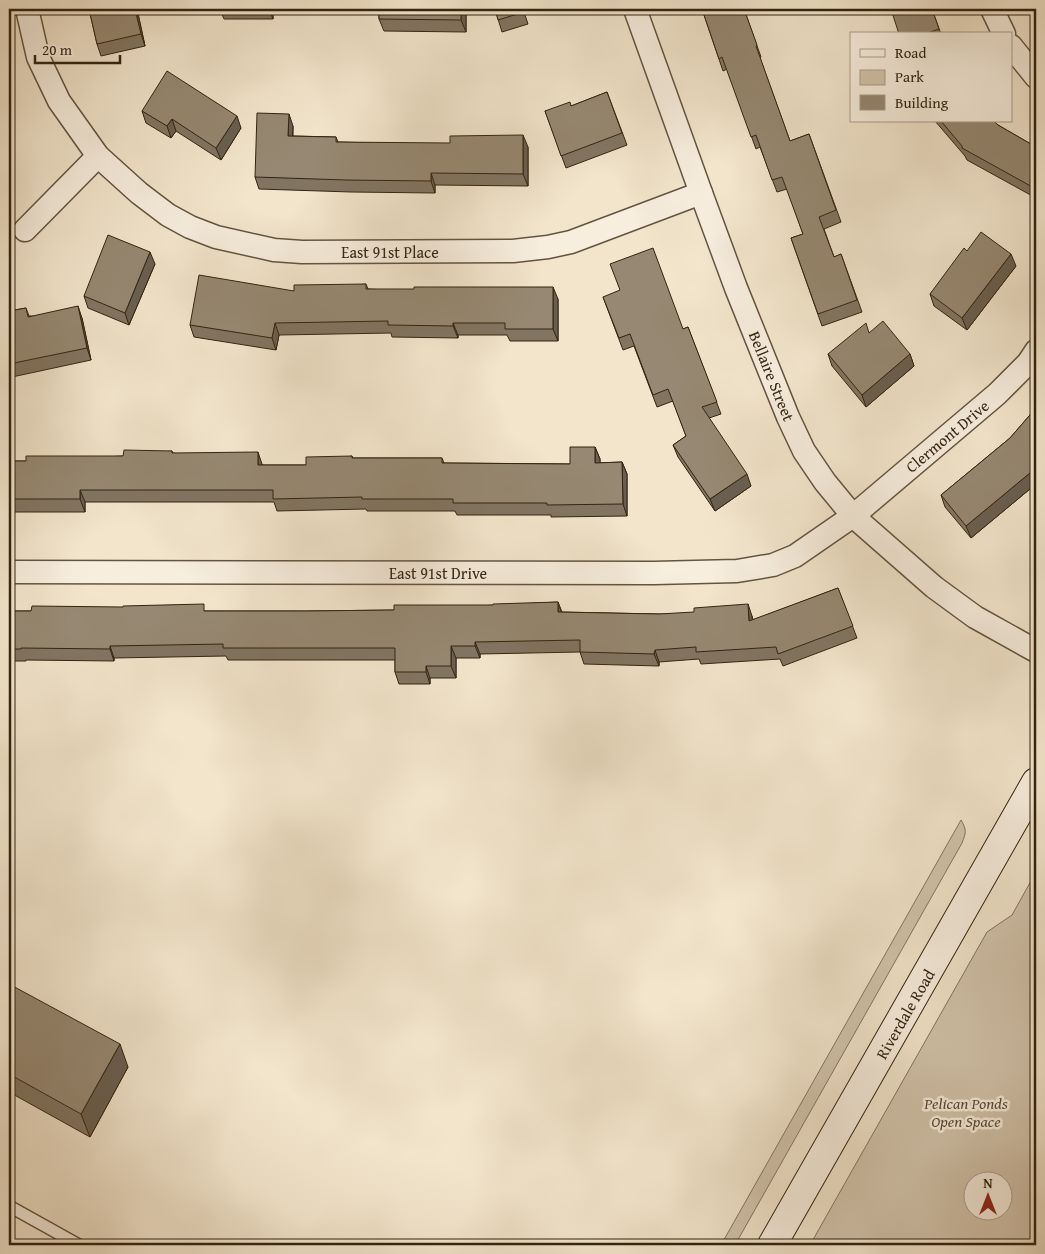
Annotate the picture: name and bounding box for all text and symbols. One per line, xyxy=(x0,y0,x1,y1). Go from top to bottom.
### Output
scale bar xyxy=(35,32,120,64)
legend xyxy=(850,32,1012,122)
text: 20 m xyxy=(42,39,73,60)
text: Road xyxy=(895,42,926,63)
text: Park xyxy=(895,66,924,87)
text: Building xyxy=(895,92,949,113)
street label: East 91st Place xyxy=(341,240,439,264)
street label: Bellaire Street xyxy=(743,327,801,425)
street label: Clermont Drive xyxy=(900,394,994,478)
street label: East 91st Drive xyxy=(389,561,487,585)
street label: Riverdale Road xyxy=(870,964,941,1063)
park label: Pelican Ponds Open Space xyxy=(923,1091,1008,1133)
north arrow xyxy=(962,1172,1012,1222)
text: N xyxy=(983,1173,993,1193)

